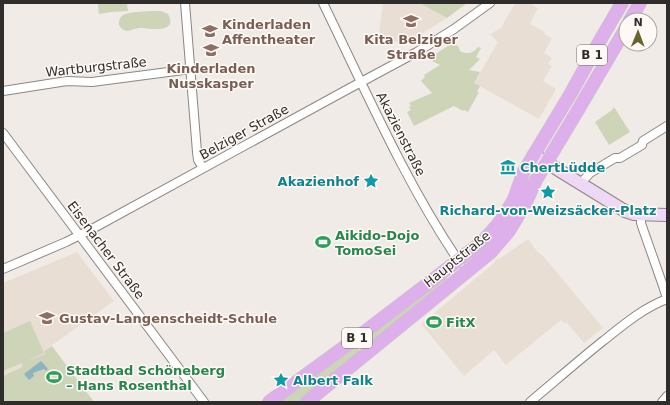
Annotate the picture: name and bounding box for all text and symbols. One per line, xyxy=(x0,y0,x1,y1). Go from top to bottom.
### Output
school or university icon: Kita Belziger Straße xyxy=(402,12,420,30)
north arrow xyxy=(618,12,658,52)
text: N xyxy=(633,16,643,29)
place label: Kinderladen Affentheater xyxy=(222,17,316,47)
school or university icon: Kinderladen Affentheater xyxy=(201,22,219,40)
place label: Kita Belziger Straße xyxy=(364,32,458,62)
school or university icon: Kinderladen Nusskasper xyxy=(202,41,220,59)
road number: B 1 xyxy=(577,45,607,65)
street label: Wartburgstraße xyxy=(45,54,147,80)
place label: Kinderladen Nusskasper xyxy=(167,61,255,91)
street label: Akazienstraße xyxy=(373,90,429,178)
street label: Belziger Straße xyxy=(197,101,291,163)
museum icon: ChertLüdde xyxy=(499,158,517,176)
place label: ChertLüdde xyxy=(520,160,605,175)
place icon: Akazienhof xyxy=(362,172,380,190)
place label: Akazienhof xyxy=(278,174,359,189)
place icon: Richard-von-Weizsäcker-Platz xyxy=(539,183,557,201)
street label: Eisenacher Straße xyxy=(64,198,148,302)
place label: Richard-von-Weizsäcker-Platz xyxy=(439,203,657,218)
place label: Aikido-Dojo TomoSei xyxy=(335,228,419,258)
street label: Hauptstraße xyxy=(421,228,493,290)
sports icon: Aikido-Dojo TomoSei xyxy=(314,233,332,251)
school or university icon: Gustav-Langenscheidt-Schule xyxy=(38,309,56,327)
place label: Gustav-Langenscheidt-Schule xyxy=(59,311,277,326)
sports icon: FitX xyxy=(425,313,443,331)
place label: FitX xyxy=(446,315,476,330)
road number: B 1 xyxy=(342,328,372,348)
place label: Stadtbad Schöneberg – Hans Rosenthal xyxy=(66,363,225,393)
sports icon: Stadtbad Schöneberg – Hans Rosenthal xyxy=(45,368,63,386)
place icon: Albert Falk xyxy=(272,371,290,389)
place label: Albert Falk xyxy=(293,373,373,388)

